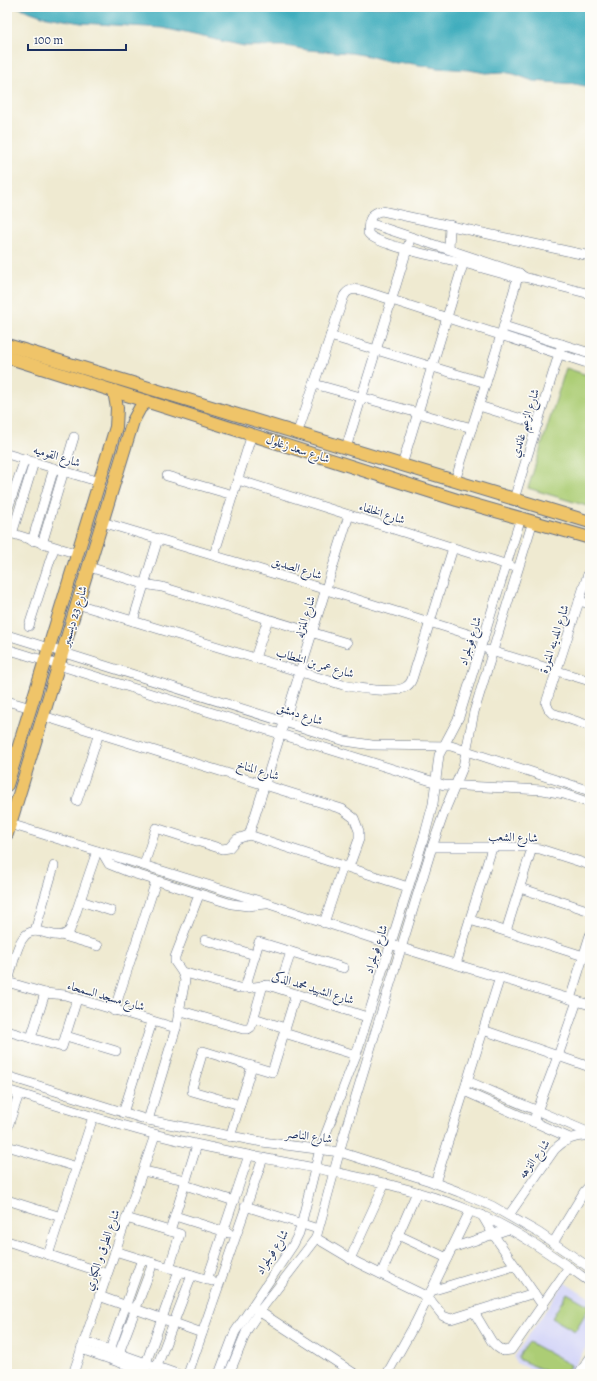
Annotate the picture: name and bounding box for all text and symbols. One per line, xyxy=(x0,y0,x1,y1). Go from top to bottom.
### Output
scale bar xyxy=(28,26,126,52)
text: 100 m xyxy=(34,32,63,48)
street label: شارع الزعيم غاندي xyxy=(507,386,547,461)
street label: شارع سعد زغلول xyxy=(263,431,332,470)
street label: شارع القوميه xyxy=(30,441,83,474)
street label: شارع الخلفاء xyxy=(356,498,407,531)
street label: شارع الصديق xyxy=(269,553,324,586)
street label: شارع 23 ديسمبر xyxy=(57,584,94,651)
street label: شارع المنزله xyxy=(291,594,322,641)
street label: شارع المدينه المنورة xyxy=(535,602,576,676)
street label: شارع فولجراد xyxy=(455,614,488,668)
street label: شارع عمر بن الخطاب xyxy=(273,644,356,685)
street label: شارع دمشق xyxy=(274,699,325,732)
street label: شارع المناخ xyxy=(234,756,281,787)
street label: شارع الشعب xyxy=(488,828,538,849)
street label: شارع فولجراد xyxy=(361,922,394,976)
street label: شارع الشهيد محمد الذكى xyxy=(269,968,356,1011)
street label: شارع مسجد السمحاء xyxy=(65,977,147,1018)
street label: شارع الناصر xyxy=(283,1125,333,1150)
street label: شارع النزهه xyxy=(514,1136,556,1183)
street label: شارع الطرق و الكباري xyxy=(81,1207,126,1294)
street label: شارع فولجراد xyxy=(252,1226,295,1279)

